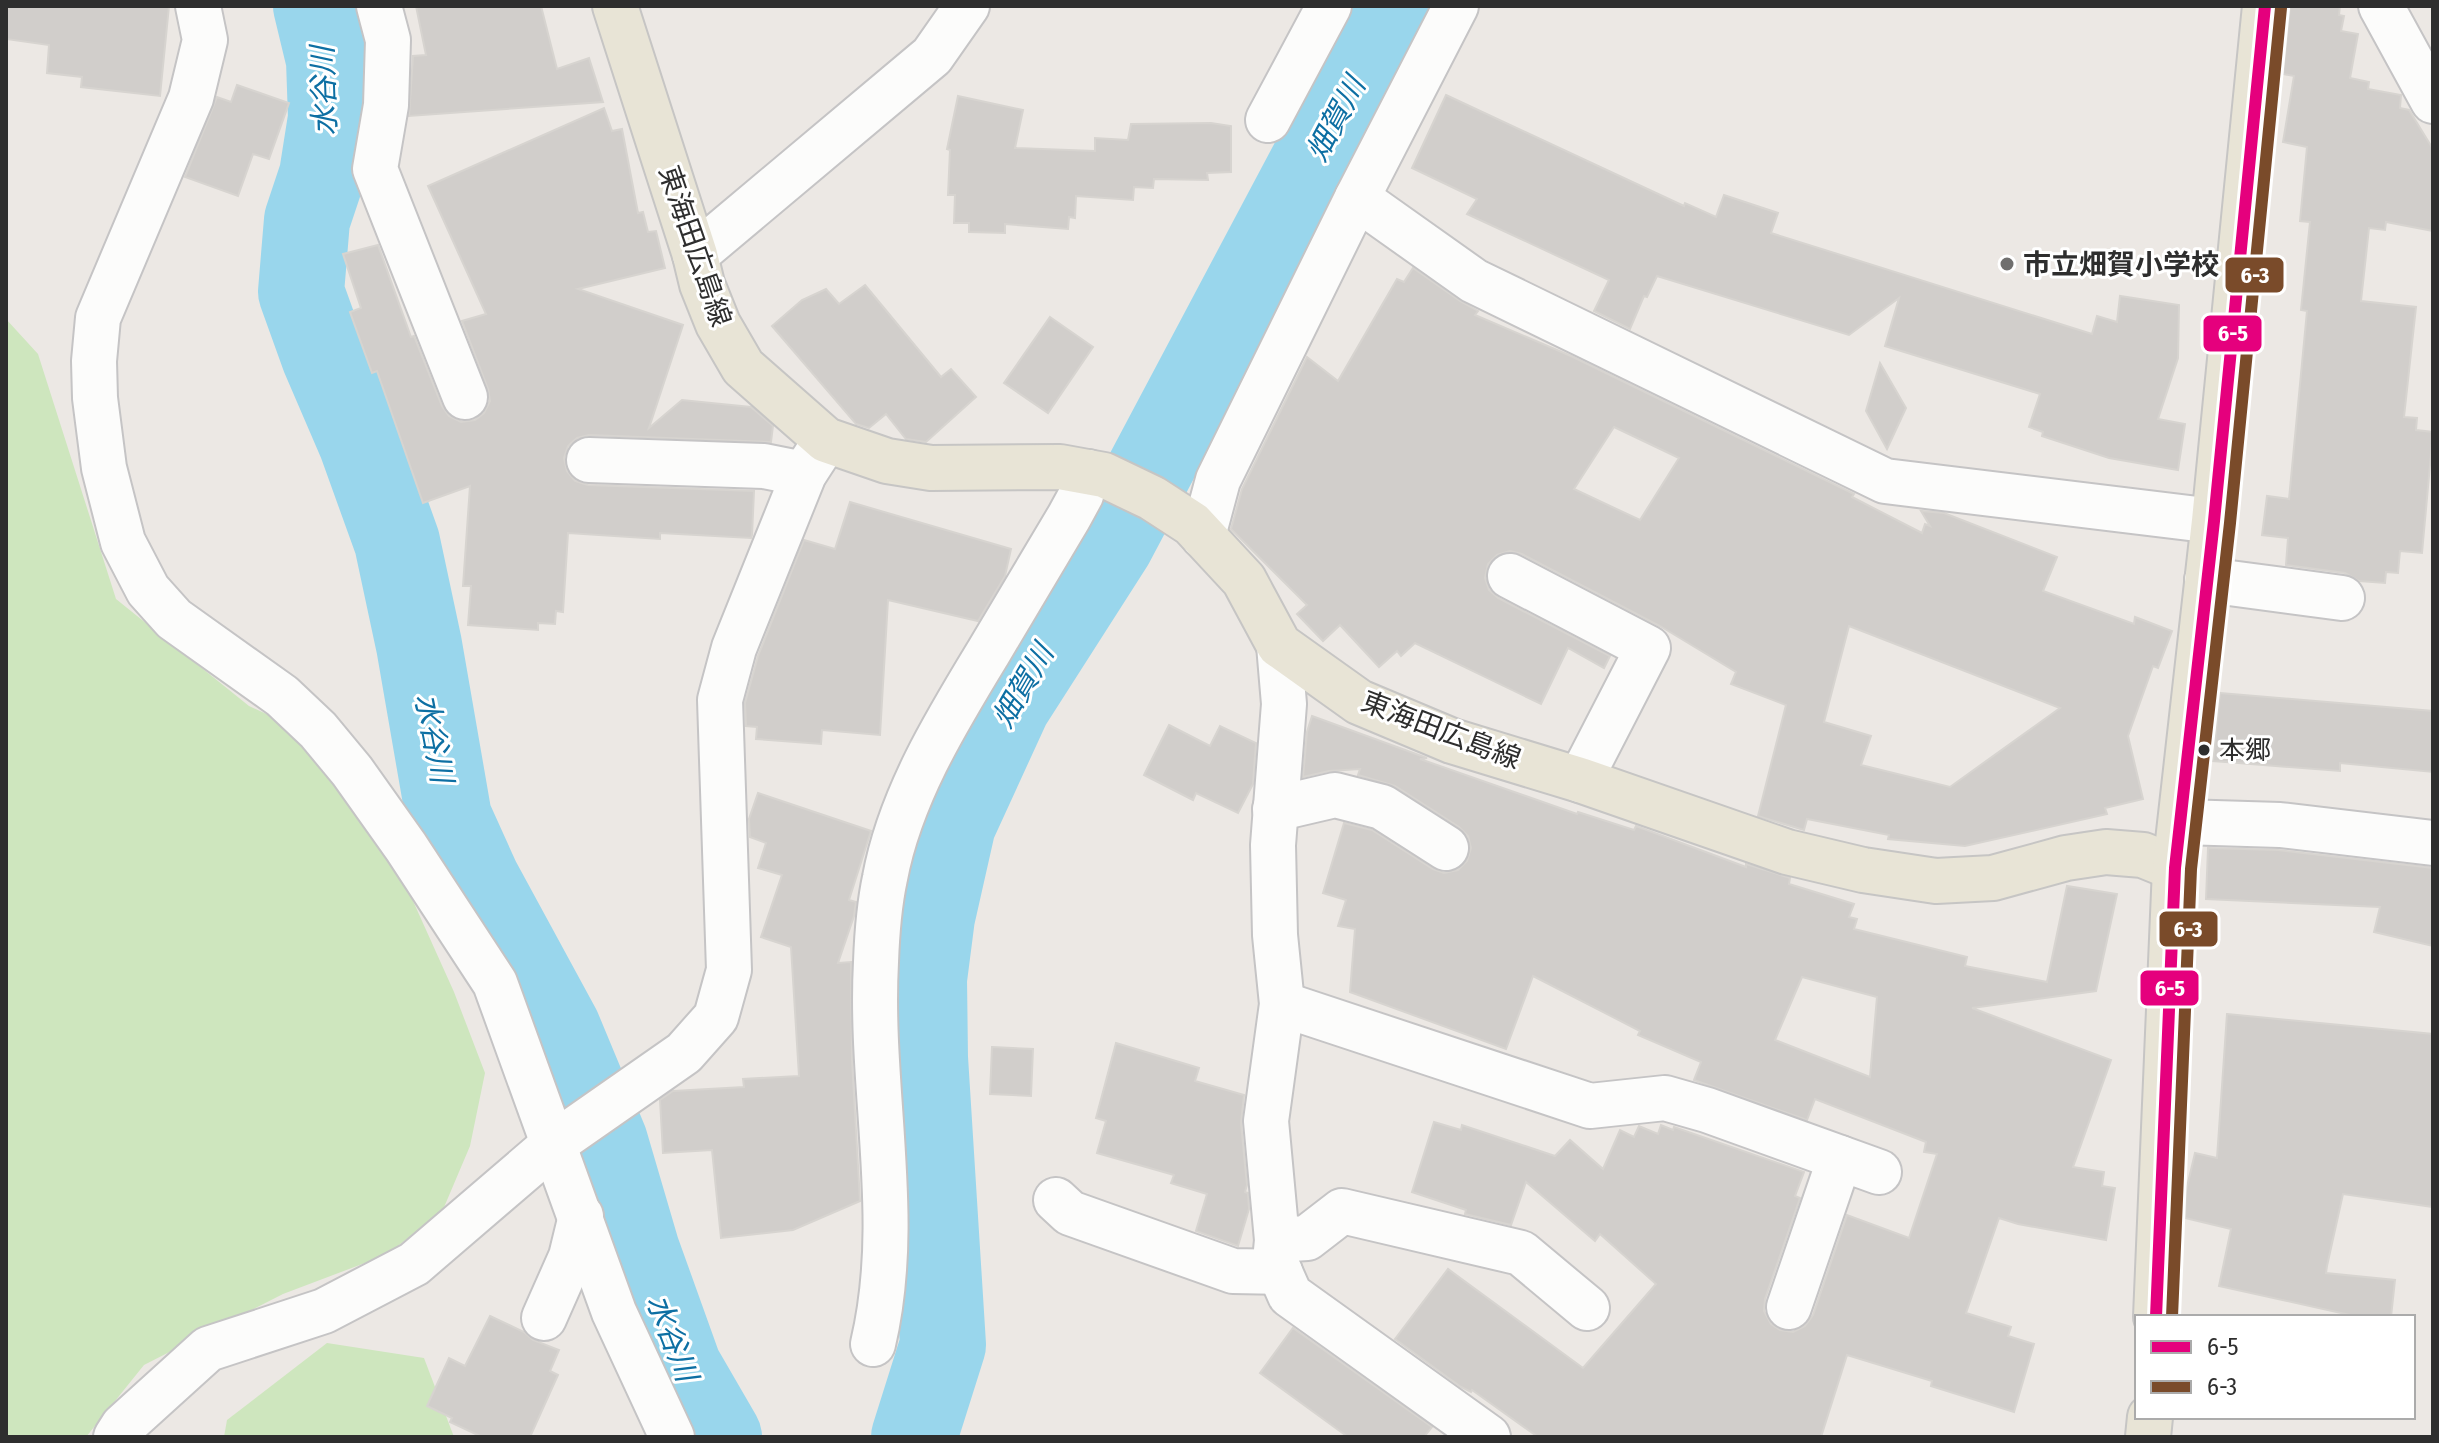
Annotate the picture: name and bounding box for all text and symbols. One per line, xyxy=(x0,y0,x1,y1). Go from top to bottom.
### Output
water label: 水谷川 xyxy=(304,42,344,137)
water label: 畑賀川 xyxy=(1299,68,1374,167)
street label: 東海田広島線 xyxy=(652,161,738,331)
place label: 市立畑賀小学校 xyxy=(2023,248,2219,281)
marker: 市立畑賀小学校 xyxy=(1998,255,2016,273)
line badge: 6-3 xyxy=(2224,256,2285,294)
text: 6-3 xyxy=(2241,262,2269,289)
line badge: 6-5 xyxy=(2202,314,2263,353)
text: 6-5 xyxy=(2218,320,2248,347)
water label: 畑賀川 xyxy=(985,635,1063,734)
street label: 東海田広島線 xyxy=(1357,684,1525,776)
water label: 水谷川 xyxy=(408,690,461,789)
place label: 本郷 xyxy=(2219,735,2271,766)
marker: 本郷 xyxy=(2196,742,2212,758)
line badge: 6-3 xyxy=(2158,910,2219,948)
text: 6-3 xyxy=(2174,916,2202,943)
line badge: 6-5 xyxy=(2139,969,2200,1007)
text: 6-5 xyxy=(2155,975,2185,1002)
water label: 水谷川 xyxy=(639,1290,706,1389)
legend xyxy=(2135,1315,2415,1419)
text: 6-5 xyxy=(2207,1333,2239,1361)
text: 6-3 xyxy=(2207,1373,2237,1401)

